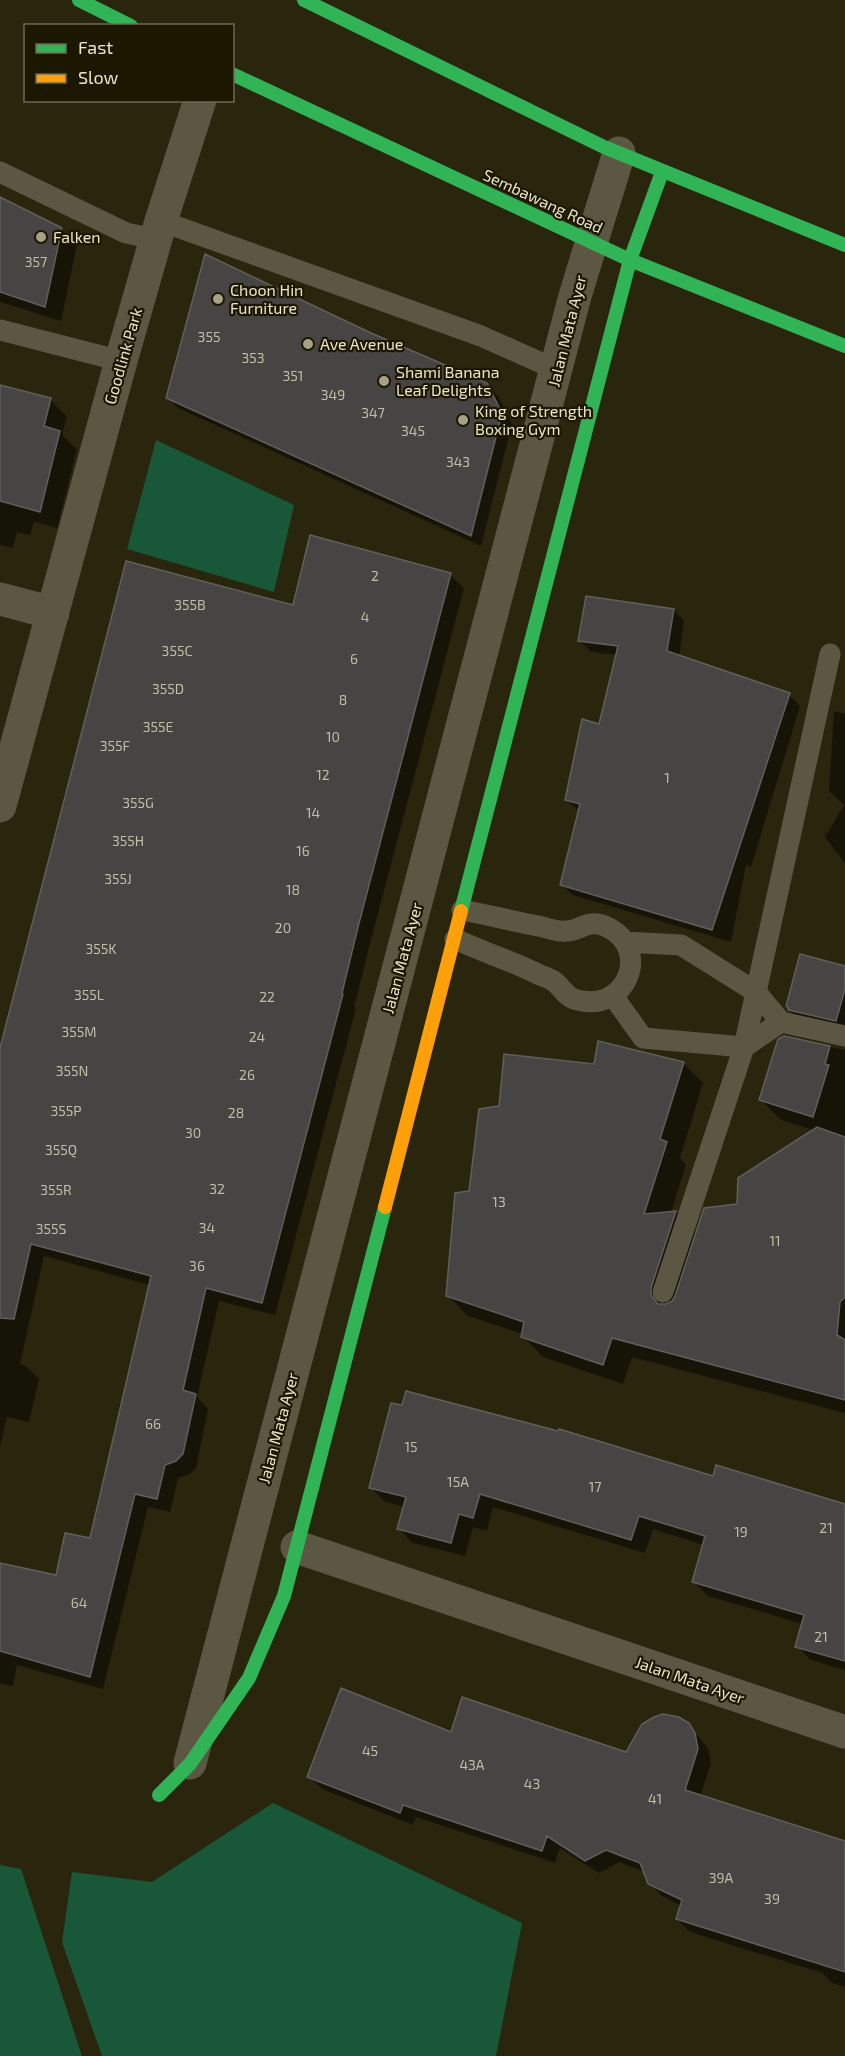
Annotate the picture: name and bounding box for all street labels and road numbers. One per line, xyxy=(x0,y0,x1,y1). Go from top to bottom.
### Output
street label: Sembawang Road xyxy=(480,164,606,237)
street label: Jalan Mata Ayer xyxy=(543,272,590,389)
street label: Goodlink Park xyxy=(100,305,145,406)
street label: Jalan Mata Ayer xyxy=(378,900,426,1016)
street label: Jalan Mata Ayer xyxy=(254,1370,302,1486)
street label: Jalan Mata Ayer xyxy=(633,1652,748,1707)

